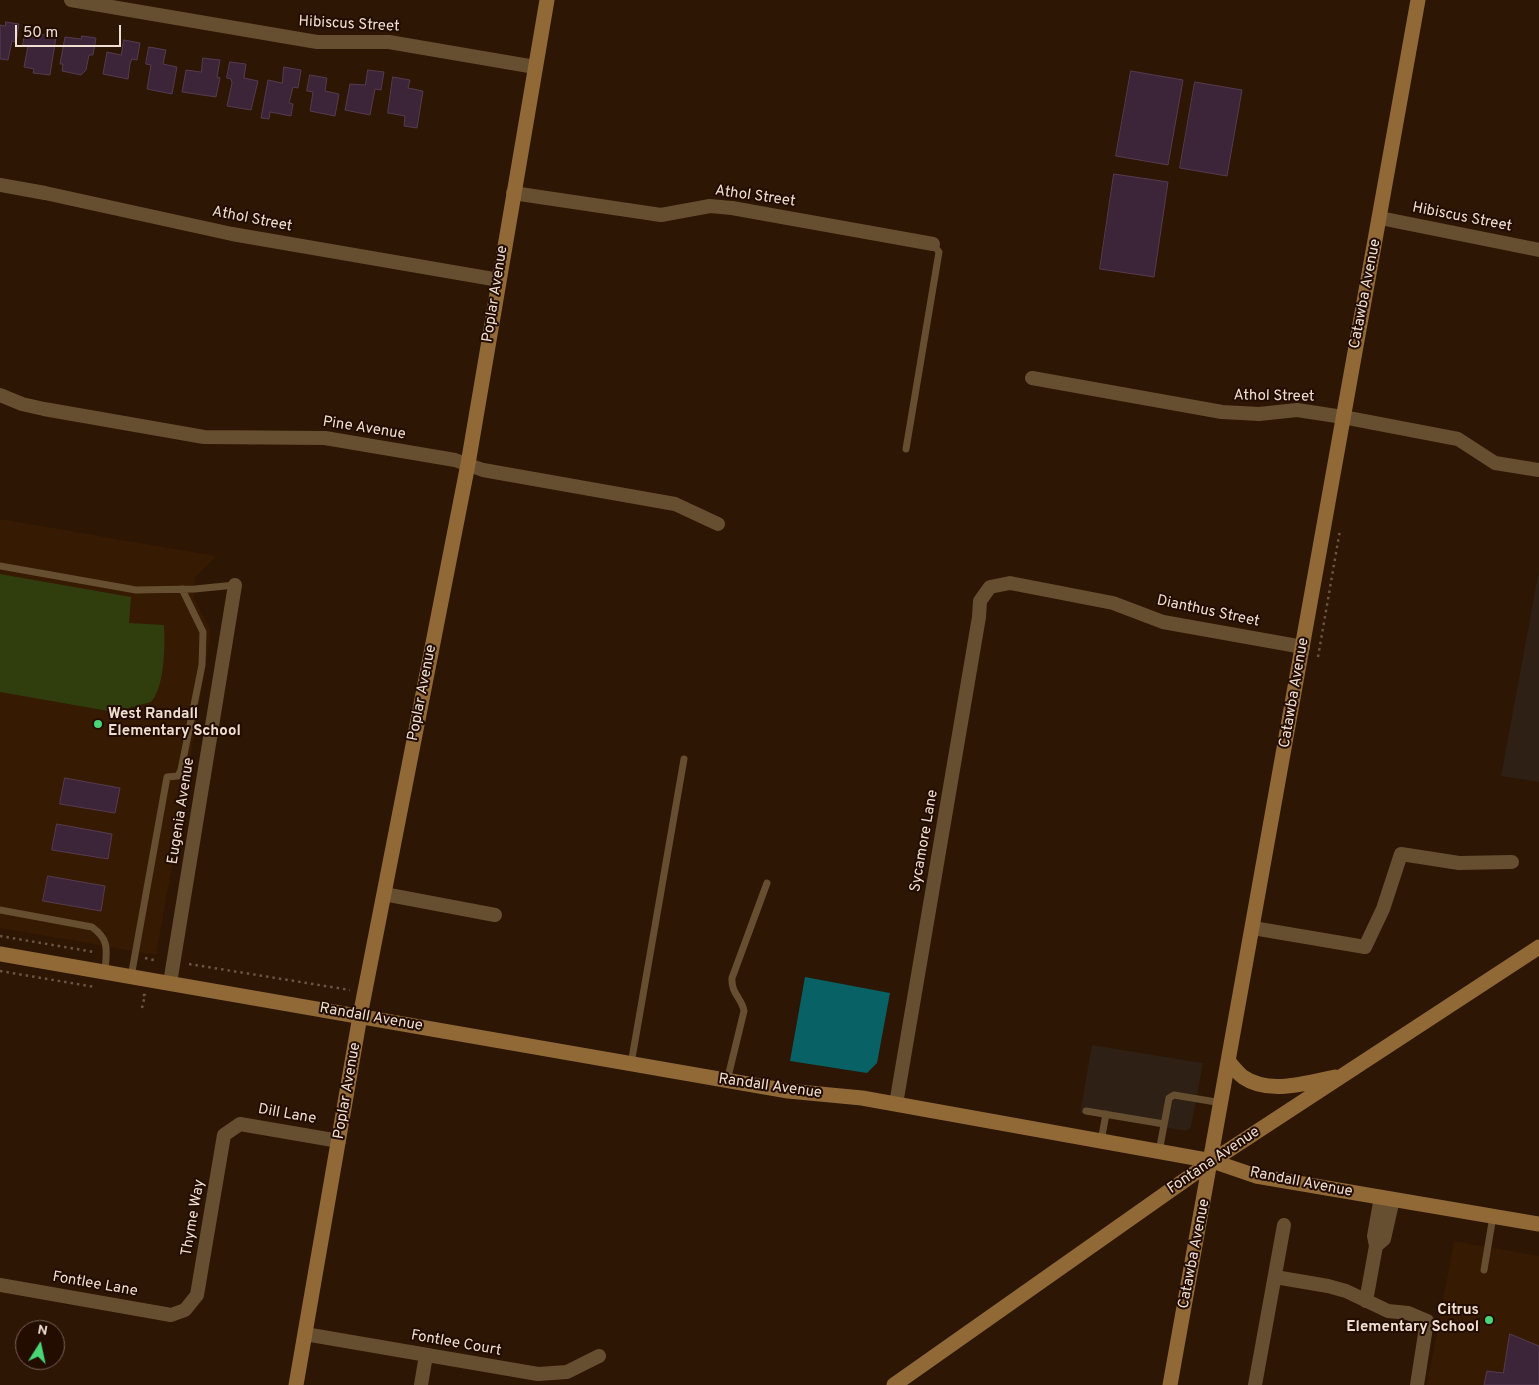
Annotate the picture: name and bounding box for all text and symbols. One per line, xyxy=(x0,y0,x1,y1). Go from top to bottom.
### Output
street label: Hibiscus Street xyxy=(298,13,400,37)
scale bar xyxy=(18,15,124,47)
text: 50 m xyxy=(23,24,58,43)
street label: Athol Street xyxy=(714,182,796,212)
street label: Hibiscus Street xyxy=(1411,200,1513,236)
street label: Athol Street xyxy=(210,203,294,237)
street label: Catawba Avenue xyxy=(1347,238,1385,350)
street label: Poplar Avenue xyxy=(479,244,513,344)
street label: Athol Street xyxy=(1233,387,1315,407)
street label: Pine Avenue xyxy=(321,414,407,444)
street label: Dianthus Street xyxy=(1155,592,1261,632)
street label: Catawba Avenue xyxy=(1276,637,1314,749)
street label: Poplar Avenue xyxy=(405,643,441,743)
place label: West Randall Elementary School xyxy=(108,706,241,741)
marker: West Randall Elementary School xyxy=(92,718,104,730)
street label: Eugenia Avenue xyxy=(165,756,199,866)
street label: Sycamore Lane xyxy=(907,788,943,894)
street label: Randall Avenue xyxy=(318,1000,424,1036)
street label: Poplar Avenue xyxy=(331,1041,365,1141)
street label: Randall Avenue xyxy=(717,1071,823,1103)
street label: Dill Lane xyxy=(257,1101,317,1129)
street label: Fontana Avenue xyxy=(1164,1124,1264,1198)
street label: Randall Avenue xyxy=(1248,1164,1354,1202)
street label: Thyme Way xyxy=(178,1178,210,1258)
street label: Catawba Avenue xyxy=(1176,1198,1214,1310)
street label: Fontlee Lane xyxy=(51,1269,139,1301)
place label: Citrus Elementary School xyxy=(1346,1302,1479,1337)
marker: Citrus Elementary School xyxy=(1483,1314,1495,1326)
north arrow xyxy=(15,1320,65,1370)
text: N xyxy=(36,1321,49,1340)
street label: Fontlee Court xyxy=(409,1327,503,1361)

